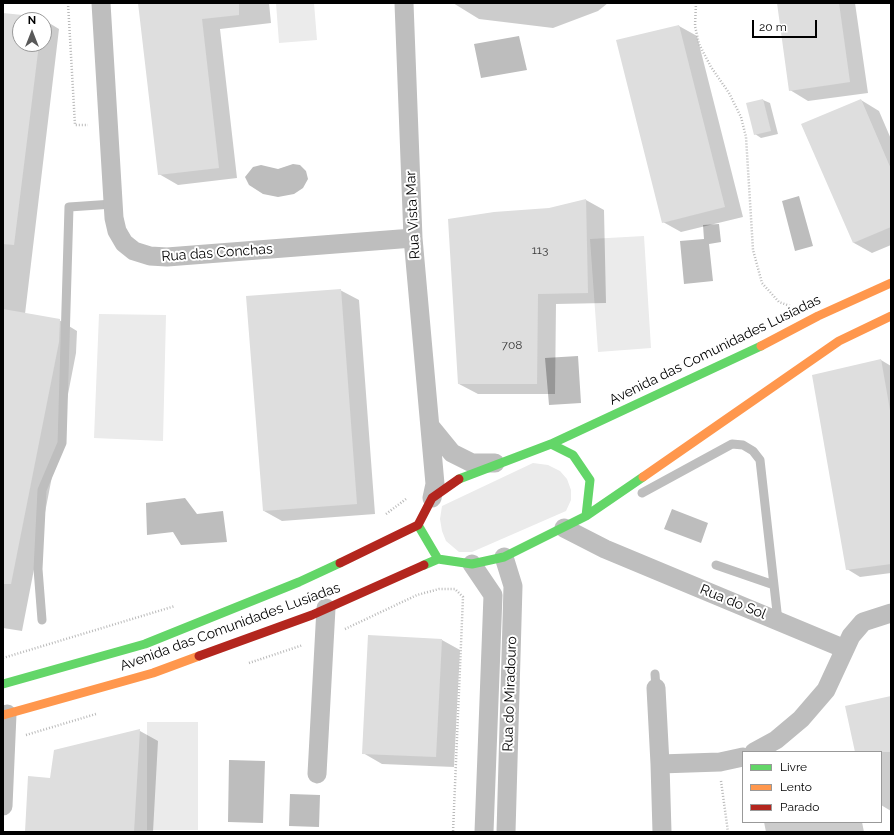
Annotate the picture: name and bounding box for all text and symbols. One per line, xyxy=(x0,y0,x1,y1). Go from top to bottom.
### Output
north arrow xyxy=(12,12,52,52)
scale bar xyxy=(754,12,819,38)
text: N xyxy=(28,14,36,27)
text: 20 m xyxy=(759,20,787,34)
street label: Rua Vista Mar xyxy=(402,170,424,260)
street label: Rua das Conchas xyxy=(161,241,273,265)
house number: 113 xyxy=(532,243,548,257)
street label: Avenida das Comunidades Lusíadas xyxy=(607,291,823,409)
house number: 708 xyxy=(502,338,522,352)
street label: Avenida das Comunidades Lusíadas xyxy=(118,579,342,675)
street label: Rua do Sol xyxy=(697,581,769,623)
street label: Rua do Miradouro xyxy=(500,636,520,752)
legend xyxy=(742,751,882,823)
text: Livre xyxy=(780,760,807,774)
text: Lento xyxy=(780,780,812,794)
text: Parado xyxy=(780,800,819,814)

